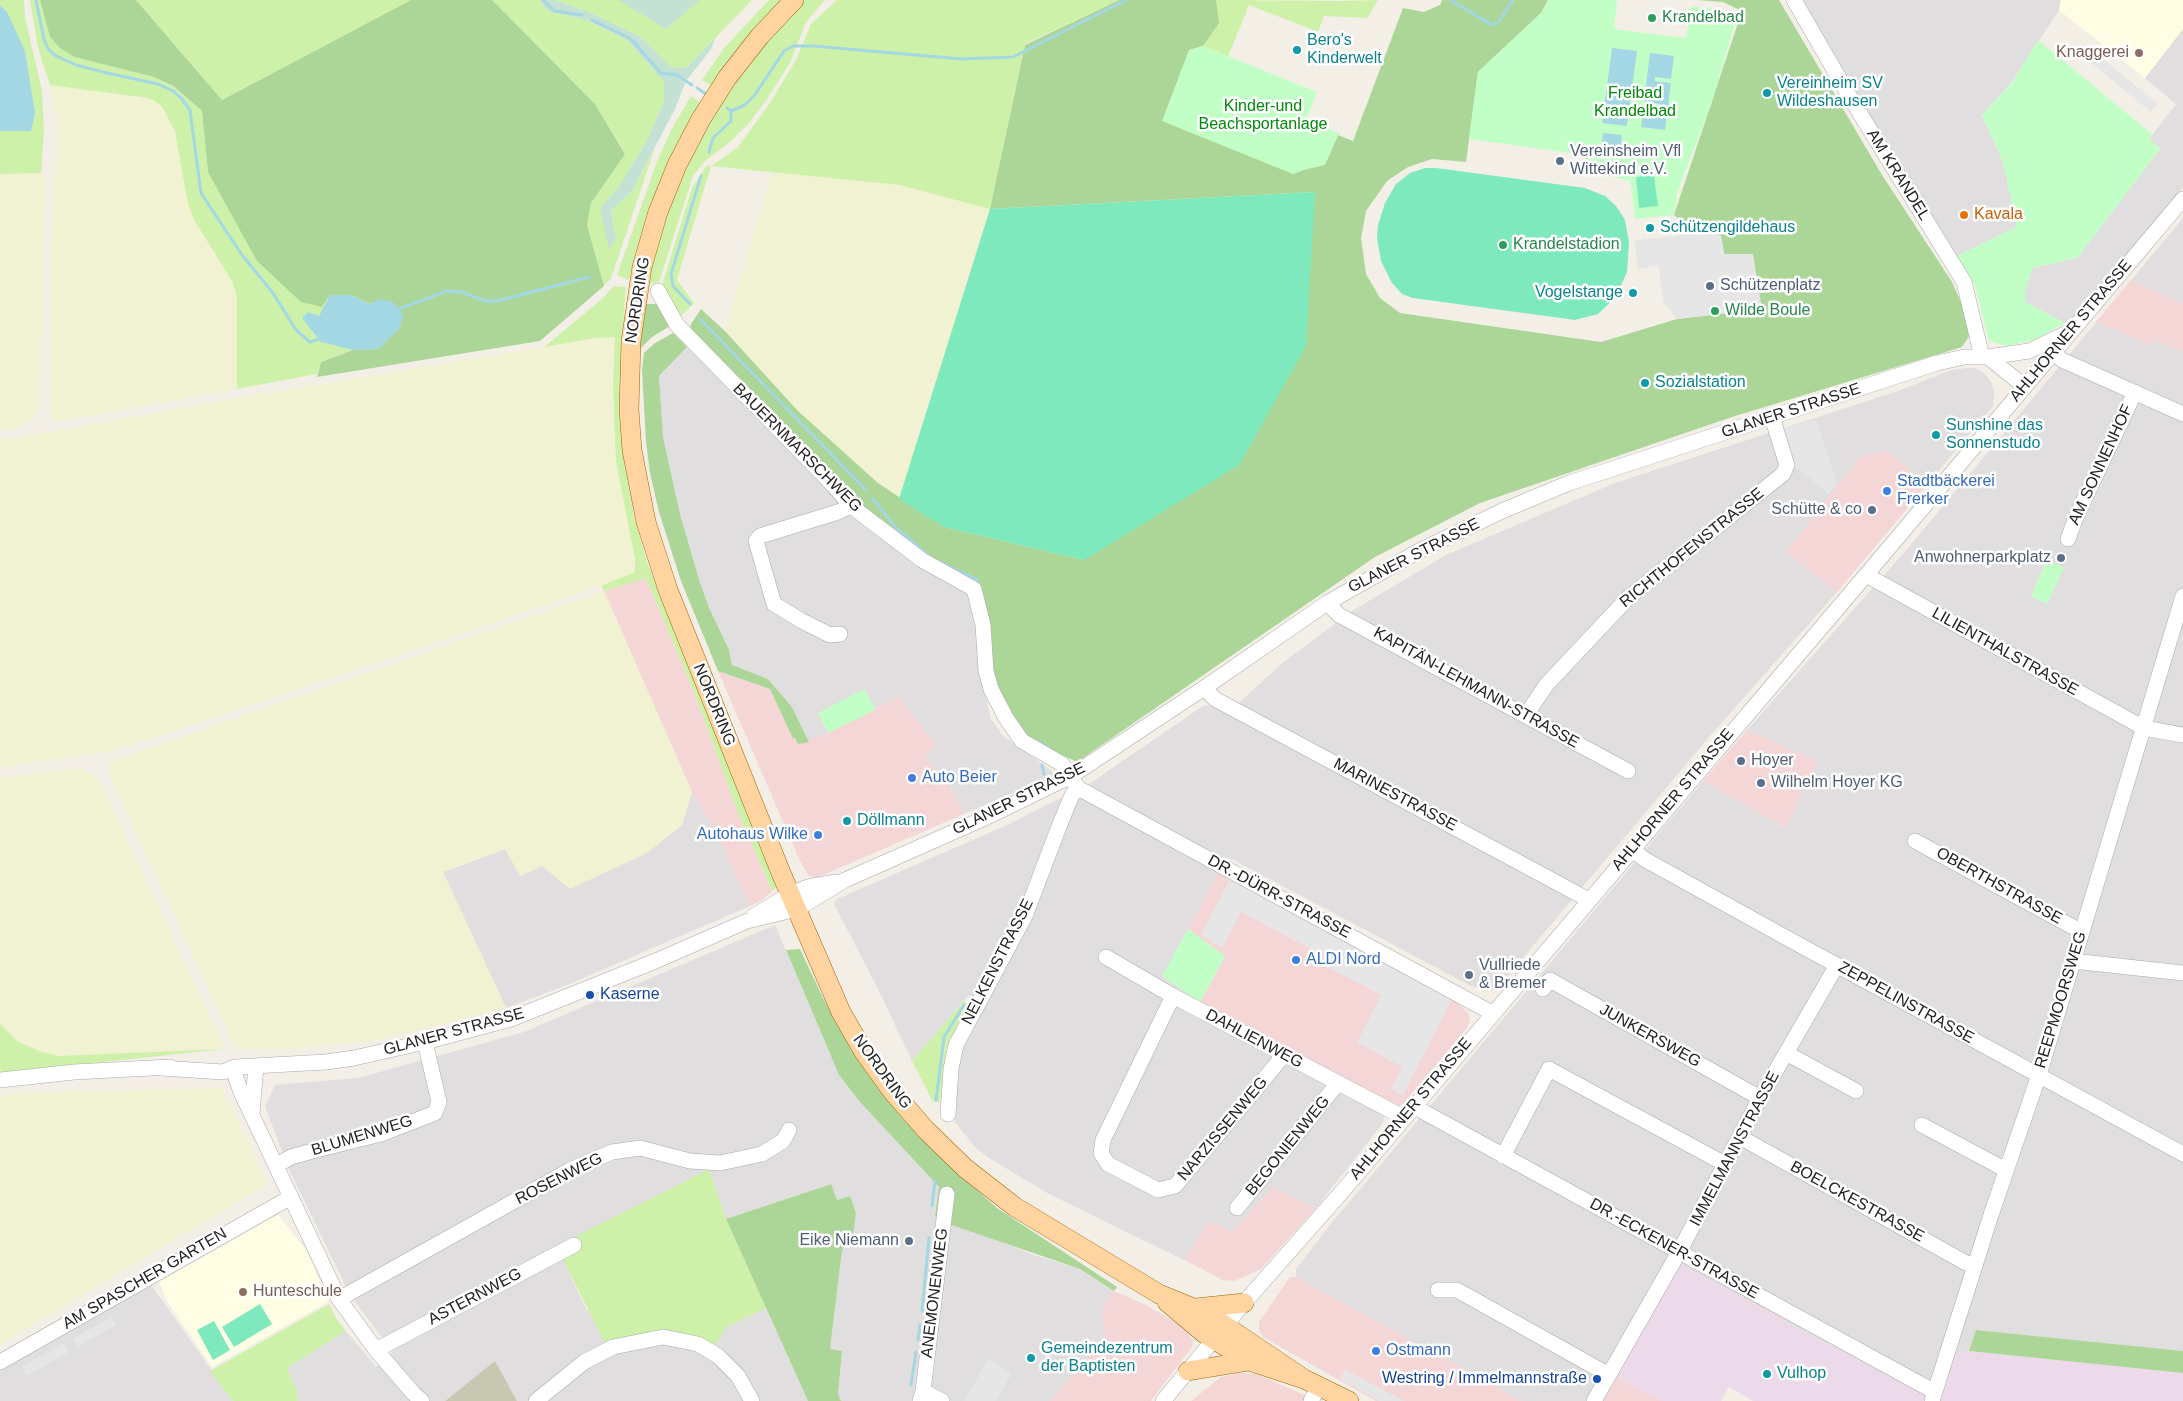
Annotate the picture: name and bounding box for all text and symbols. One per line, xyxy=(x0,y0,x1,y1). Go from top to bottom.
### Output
place label: Krandelbad xyxy=(1662,8,1744,28)
marker: Krandelbad xyxy=(1646,12,1658,24)
place label: Bero's Kinderwelt xyxy=(1307,31,1382,69)
place label: Knaggerei xyxy=(2056,43,2129,63)
marker: Bero's Kinderwelt xyxy=(1291,44,1303,56)
marker: Knaggerei xyxy=(2133,47,2145,59)
place label: Vereinheim SV Wildeshausen xyxy=(1777,74,1883,112)
park label: Freibad Krandelbad xyxy=(1594,84,1676,122)
marker: Vereinheim SV Wildeshausen xyxy=(1761,87,1773,99)
park label: Kinder-und Beachsportanlage xyxy=(1199,97,1327,135)
street label: AM KRANDEL xyxy=(1862,126,1934,224)
place label: Vereinsheim Vfl Wittekind e.V. xyxy=(1570,142,1681,180)
marker: Vereinsheim Vfl Wittekind e.V. xyxy=(1554,155,1566,167)
place label: Kavala xyxy=(1974,205,2023,225)
marker: Kavala xyxy=(1958,209,1970,221)
place label: Schützengildehaus xyxy=(1660,218,1795,238)
marker: Schützengildehaus xyxy=(1644,222,1656,234)
place label: Krandelstadion xyxy=(1513,235,1620,255)
marker: Krandelstadion xyxy=(1497,239,1509,251)
street label: NORDRING xyxy=(622,255,654,345)
street label: AHLHORNER STRASSE xyxy=(2006,256,2136,406)
place label: Schützenplatz xyxy=(1720,276,1821,296)
marker: Schützenplatz xyxy=(1704,280,1716,292)
place label: Vogelstange xyxy=(1535,283,1623,303)
marker: Vogelstange xyxy=(1627,287,1639,299)
place label: Wilde Boule xyxy=(1725,301,1810,321)
marker: Wilde Boule xyxy=(1709,305,1721,317)
place label: Sozialstation xyxy=(1655,373,1746,393)
marker: Sozialstation xyxy=(1639,377,1651,389)
street label: GLANER STRASSE xyxy=(1719,379,1863,443)
street label: BAUERNMARSCHWEG xyxy=(729,380,865,516)
street label: AM SONNENHOF xyxy=(2065,402,2137,528)
place label: Sunshine das Sonnenstudo xyxy=(1946,416,2043,454)
marker: Sunshine das Sonnenstudo xyxy=(1930,429,1942,441)
place label: Stadtbäckerei Frerker xyxy=(1897,472,1995,510)
street label: RICHTHOFENSTRASSE xyxy=(1616,484,1768,612)
marker: Stadtbäckerei Frerker xyxy=(1881,485,1893,497)
place label: Schütte & co xyxy=(1771,500,1862,520)
marker: Schütte & co xyxy=(1866,504,1878,516)
street label: GLANER STRASSE xyxy=(1345,515,1483,597)
place label: Anwohnerparkplatz xyxy=(1914,548,2051,568)
marker: Anwohnerparkplatz xyxy=(2055,552,2067,564)
street label: LILIENTHALSTRASSE xyxy=(1928,604,2082,700)
street label: KAPITÄN-LEHMANN-STRASSE xyxy=(1370,623,1582,753)
street label: NORDRING xyxy=(689,661,739,749)
street label: AHLHORNER STRASSE xyxy=(1608,725,1738,875)
place label: Hoyer xyxy=(1751,751,1794,771)
street label: MARINESTRASSE xyxy=(1330,754,1460,836)
marker: Hoyer xyxy=(1735,755,1747,767)
street label: GLANER STRASSE xyxy=(950,759,1088,839)
place label: Auto Beier xyxy=(922,768,997,788)
marker: Auto Beier xyxy=(906,772,918,784)
place label: Wilhelm Hoyer KG xyxy=(1771,773,1903,793)
marker: Wilhelm Hoyer KG xyxy=(1755,777,1767,789)
place label: Döllmann xyxy=(857,811,925,831)
marker: Döllmann xyxy=(841,815,853,827)
place label: Autohaus Wilke xyxy=(697,825,808,845)
marker: Autohaus Wilke xyxy=(812,829,824,841)
street label: OBERTHSTRASSE xyxy=(1933,843,2065,929)
street label: DR.-DÜRR-STRASSE xyxy=(1204,851,1354,943)
street label: NELKENSTRASSE xyxy=(958,896,1038,1028)
street label: REEPMOORSWEG xyxy=(2031,929,2091,1071)
place label: ALDI Nord xyxy=(1306,950,1381,970)
marker: ALDI Nord xyxy=(1290,954,1302,966)
place label: Vullriede & Bremer xyxy=(1479,956,1547,994)
street label: ZEPPELINSTRASSE xyxy=(1835,958,1977,1048)
marker: Vullriede & Bremer xyxy=(1463,969,1475,981)
place label: Kaserne xyxy=(600,985,660,1005)
marker: Kaserne xyxy=(584,989,596,1001)
street label: JUNKERSWEG xyxy=(1596,1000,1704,1072)
street label: GLANER STRASSE xyxy=(382,1004,526,1060)
street label: DAHLIENWEG xyxy=(1202,1005,1306,1073)
street label: NORDRING xyxy=(849,1031,915,1113)
street label: AHLHORNER STRASSE xyxy=(1346,1034,1476,1184)
street label: IMMELMANNSTRASSE xyxy=(1686,1068,1784,1230)
street label: NARZISSENWEG xyxy=(1174,1073,1272,1185)
street label: BEGONIENWEG xyxy=(1242,1092,1334,1200)
street label: BLUMENWEG xyxy=(309,1111,415,1161)
street label: ROSENWEG xyxy=(512,1149,606,1209)
street label: BOELCKESTRASSE xyxy=(1787,1157,1927,1247)
street label: DR.-ECKENER-STRASSE xyxy=(1586,1194,1762,1304)
street label: AM SPASCHER GARTEN xyxy=(60,1224,230,1334)
street label: ANEMONENWEG xyxy=(918,1227,952,1359)
place label: Eike Niemann xyxy=(799,1231,899,1251)
marker: Eike Niemann xyxy=(903,1235,915,1247)
street label: ASTERNWEG xyxy=(425,1264,525,1330)
place label: Hunteschule xyxy=(253,1282,342,1302)
marker: Hunteschule xyxy=(237,1286,249,1298)
place label: Gemeindezentrum der Baptisten xyxy=(1041,1339,1173,1377)
place label: Ostmann xyxy=(1386,1341,1451,1361)
marker: Ostmann xyxy=(1370,1345,1382,1357)
marker: Gemeindezentrum der Baptisten xyxy=(1025,1352,1037,1364)
place label: Vulhop xyxy=(1777,1364,1826,1384)
marker: Vulhop xyxy=(1761,1368,1773,1380)
place label: Westring / Immelmannstraße xyxy=(1382,1369,1587,1389)
marker: Westring / Immelmannstraße xyxy=(1591,1373,1603,1385)

